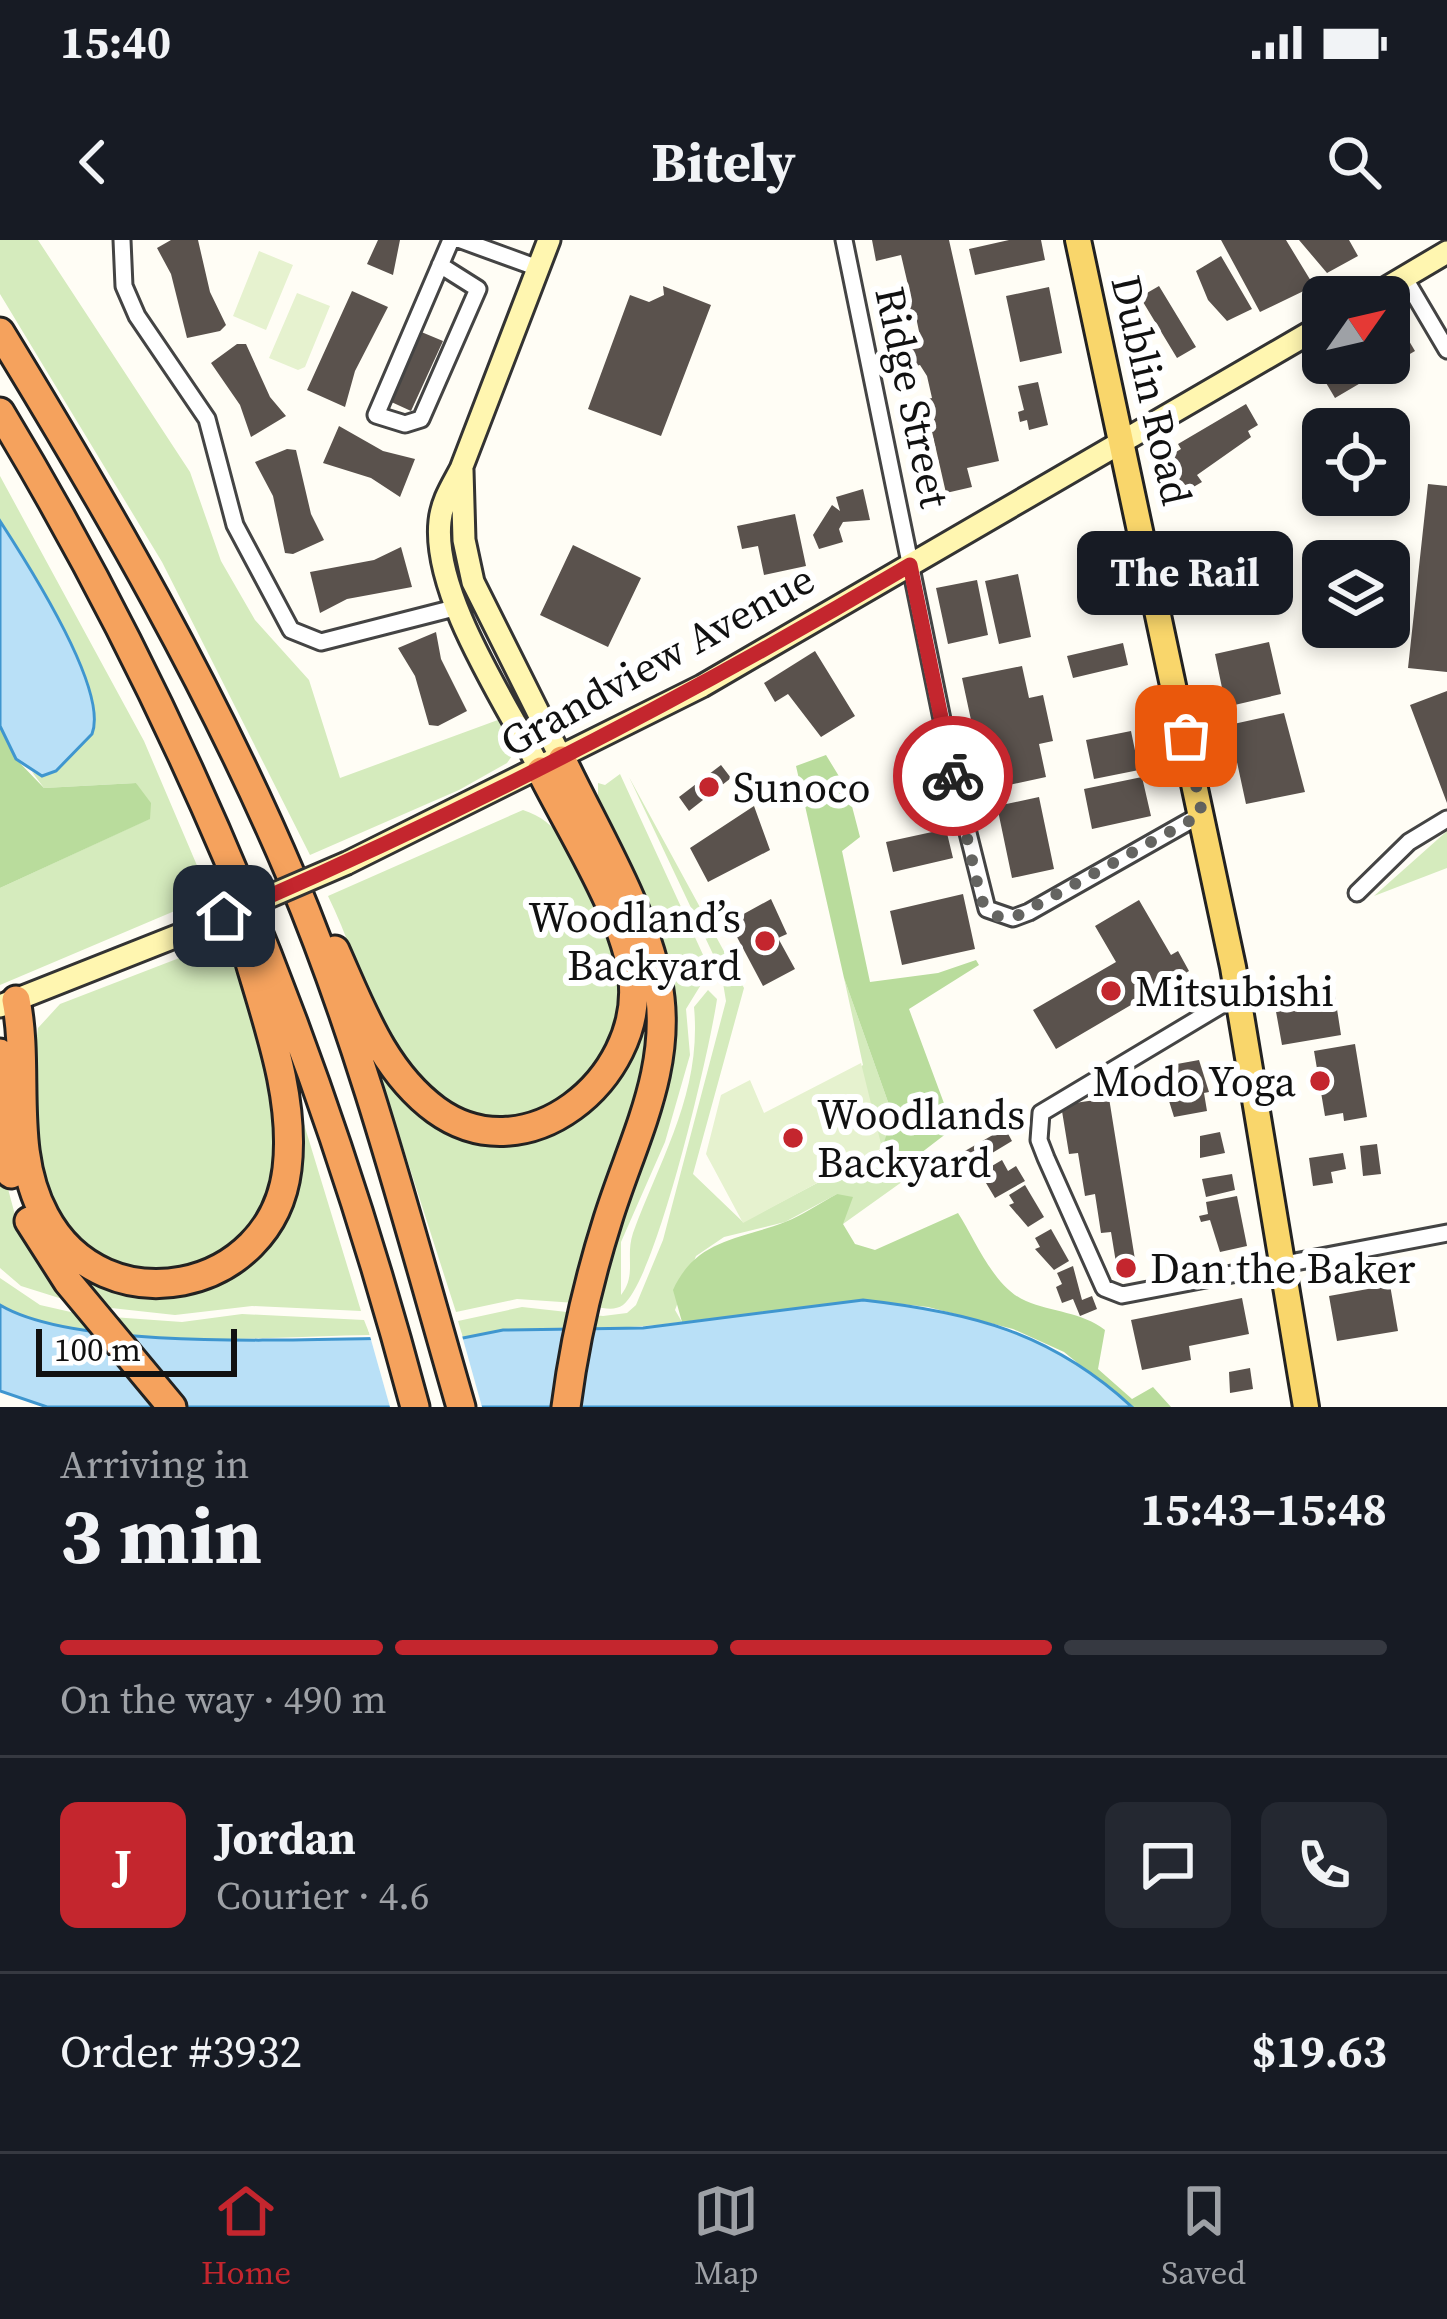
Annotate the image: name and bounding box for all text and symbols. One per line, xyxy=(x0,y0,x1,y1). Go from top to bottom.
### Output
text: 15:40 xyxy=(60,11,171,73)
text: Bitely xyxy=(651,125,796,199)
icon: back xyxy=(60,129,126,195)
icon: search xyxy=(1321,129,1387,195)
street label: Dublin Road xyxy=(1097,270,1207,510)
north arrow xyxy=(1302,276,1410,384)
map controls xyxy=(1302,276,1410,648)
street label: Ridge Street xyxy=(861,281,965,513)
button: locate xyxy=(1302,408,1410,516)
callout: The Rail xyxy=(1078,532,1294,616)
button: layers xyxy=(1302,540,1410,648)
text: The Rail xyxy=(1110,546,1260,599)
street label: Grandview Avenue xyxy=(490,550,824,770)
pin xyxy=(1135,685,1237,787)
icon: bag xyxy=(1153,703,1219,769)
courier xyxy=(893,716,1013,836)
icon: bike xyxy=(920,743,986,809)
place label: Sunoco xyxy=(733,758,871,816)
marker: Sunoco xyxy=(696,774,722,800)
pin xyxy=(173,865,275,967)
icon: home xyxy=(191,883,257,949)
place label: Woodland’s Backyard xyxy=(528,888,741,994)
marker: Woodland’s Backyard xyxy=(752,928,778,954)
place label: Mitsubishi xyxy=(1135,962,1334,1020)
marker: Mitsubishi xyxy=(1098,978,1124,1004)
place label: Modo Yoga xyxy=(1092,1052,1297,1110)
marker: Modo Yoga xyxy=(1307,1068,1333,1094)
place label: Woodlands Backyard xyxy=(817,1085,1025,1191)
marker: Woodlands Backyard xyxy=(780,1125,806,1151)
place label: Dan the Baker xyxy=(1150,1239,1416,1297)
marker: Dan the Baker xyxy=(1113,1255,1139,1281)
scale bar xyxy=(36,1323,237,1376)
text: 100 m xyxy=(54,1327,141,1372)
text: Arriving in xyxy=(60,1438,249,1491)
text: 15:43–15:48 xyxy=(1141,1478,1387,1540)
text: 3 min xyxy=(60,1482,262,1589)
text: On the way · 490 m xyxy=(60,1673,387,1726)
button: chat xyxy=(1105,1802,1231,1928)
button: phone xyxy=(1261,1802,1387,1928)
text: Jordan xyxy=(216,1807,356,1869)
text: J xyxy=(114,1834,132,1896)
text: Courier · 4.6 xyxy=(216,1869,429,1922)
text: Order #3932 xyxy=(60,2020,302,2082)
text: $19.63 xyxy=(1252,2020,1387,2082)
tab: Home xyxy=(201,2178,291,2295)
tab: Map xyxy=(693,2178,759,2295)
tab: Saved xyxy=(1161,2178,1246,2295)

